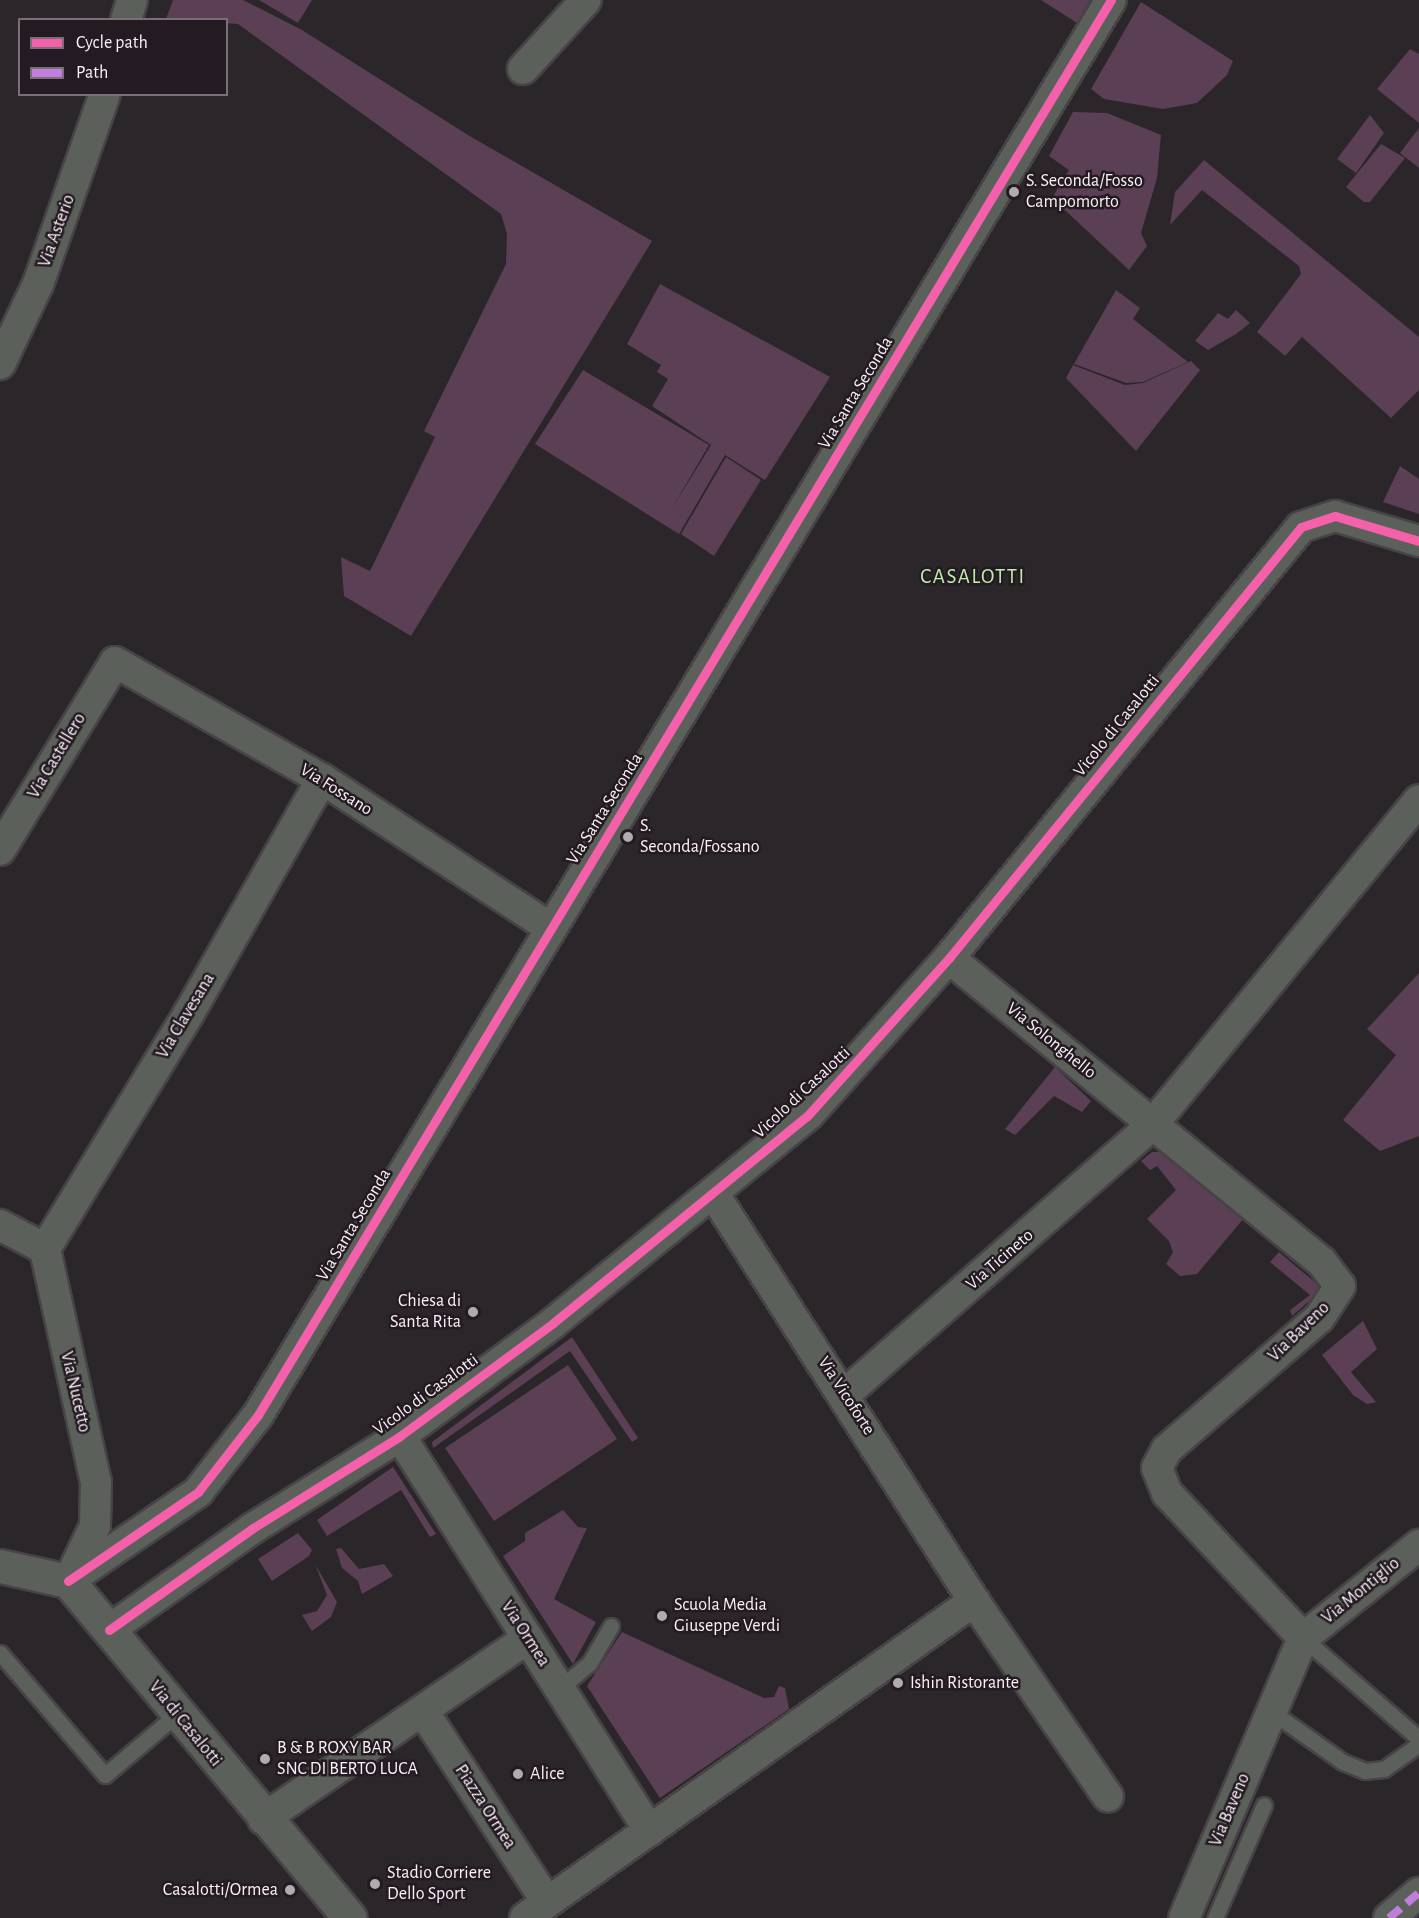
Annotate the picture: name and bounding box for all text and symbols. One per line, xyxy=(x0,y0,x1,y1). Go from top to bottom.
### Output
legend xyxy=(18,18,228,96)
text: Cycle path xyxy=(76,34,148,52)
text: Path xyxy=(76,64,108,82)
place label: S. Seconda/Fosso Campomorto xyxy=(1026,171,1143,213)
marker: S. Seconda/Fosso Campomorto xyxy=(1007,185,1021,199)
street label: Via Asterio xyxy=(34,192,80,270)
street label: Via Santa Seconda xyxy=(814,333,898,453)
district label: CASALOTTI xyxy=(920,564,1026,590)
street label: Vicolo di Casalotti xyxy=(1069,671,1165,781)
street label: Via Castellero xyxy=(23,709,91,803)
street label: Via Santa Seconda xyxy=(562,749,648,869)
street label: Via Fossano xyxy=(296,759,376,821)
place label: S. Seconda/Fossano xyxy=(640,816,760,858)
marker: S. Seconda/Fossano xyxy=(621,830,635,844)
street label: Via Clavesana xyxy=(152,969,220,1063)
street label: Via Solonghello xyxy=(1002,998,1100,1084)
street label: Vicolo di Casalotti xyxy=(749,1042,855,1144)
street label: Via Santa Seconda xyxy=(312,1165,396,1285)
street label: Via Ticineto xyxy=(962,1225,1038,1295)
place label: Chiesa di Santa Rita xyxy=(390,1291,461,1334)
street label: Via Baveno xyxy=(1264,1297,1334,1367)
marker: Chiesa di Santa Rita xyxy=(466,1305,480,1319)
street label: Via Nucetto xyxy=(55,1349,95,1435)
street label: Vicolo di Casalotti xyxy=(369,1350,483,1440)
street label: Via Vicoforte xyxy=(813,1353,879,1439)
street label: Via Montiglio xyxy=(1318,1553,1404,1629)
place label: Scuola Media Giuseppe Verdi xyxy=(674,1595,780,1638)
street label: Via Ormea xyxy=(496,1597,554,1671)
marker: Scuola Media Giuseppe Verdi xyxy=(655,1609,669,1623)
place label: Ishin Ristorante xyxy=(910,1672,1019,1694)
marker: Ishin Ristorante xyxy=(891,1676,905,1690)
street label: Via di Casalotti xyxy=(144,1677,226,1771)
place label: B & B ROXY BAR SNC DI BERTO LUCA xyxy=(277,1738,418,1780)
marker: B & B ROXY BAR SNC DI BERTO LUCA xyxy=(258,1752,272,1766)
street label: Piazza Ormea xyxy=(450,1761,520,1853)
place label: Alice xyxy=(530,1763,564,1785)
marker: Alice xyxy=(511,1767,525,1781)
street label: Via Baveno xyxy=(1205,1770,1255,1850)
place label: Stadio Corriere Dello Sport xyxy=(387,1863,491,1906)
marker: Stadio Corriere Dello Sport xyxy=(368,1877,382,1891)
place label: Casalotti/Ormea xyxy=(163,1879,278,1901)
marker: Casalotti/Ormea xyxy=(283,1883,297,1897)

